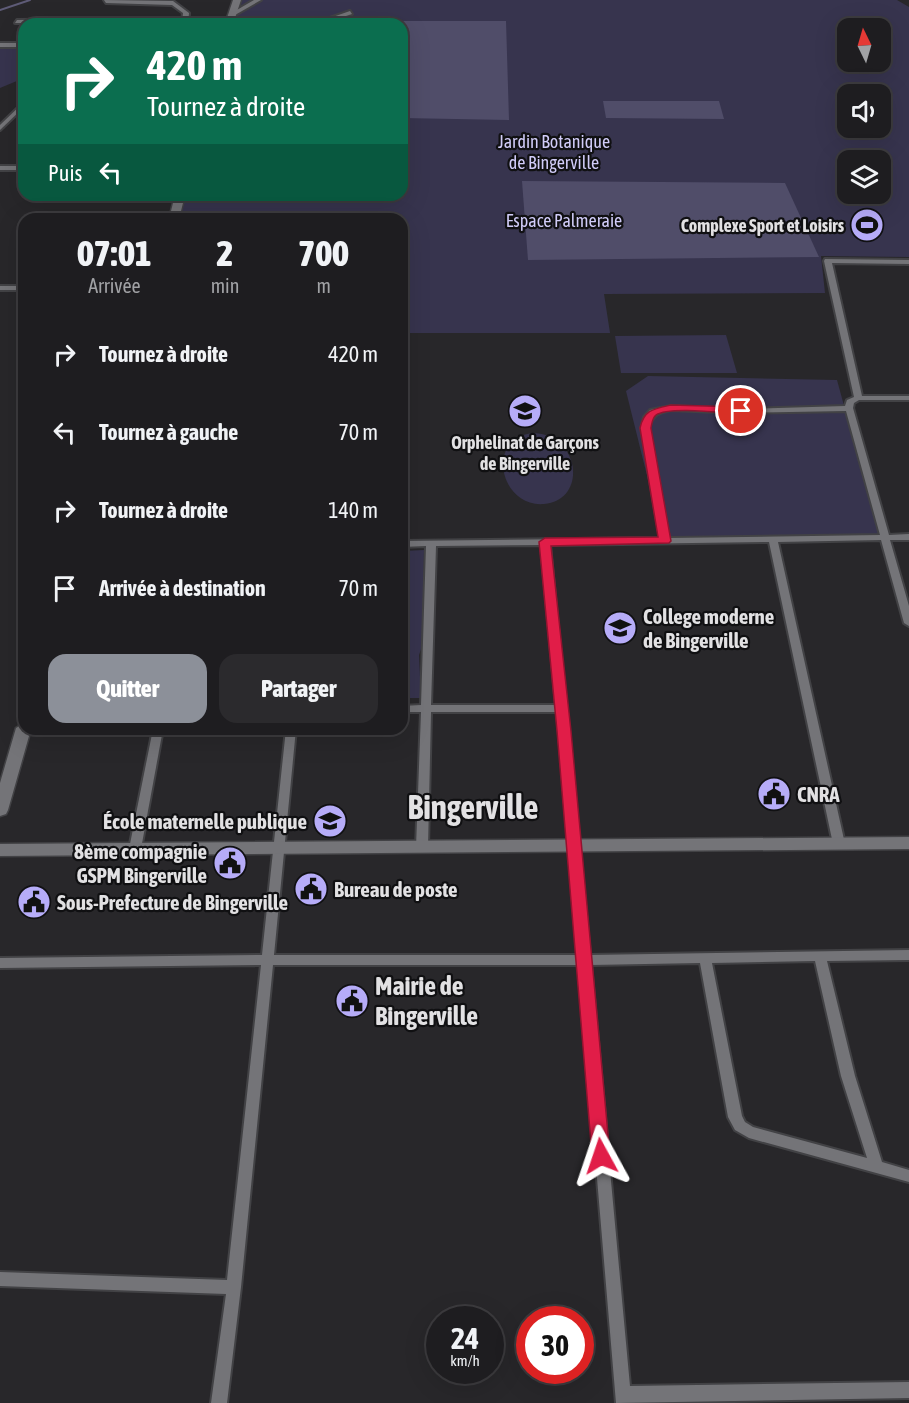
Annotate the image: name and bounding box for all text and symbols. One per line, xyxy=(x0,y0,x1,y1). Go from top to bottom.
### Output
north arrow xyxy=(837,18,891,72)
map controls xyxy=(837,18,891,204)
text: 420 m xyxy=(147,41,242,89)
icon: right xyxy=(48,42,126,120)
button: sound xyxy=(837,84,891,138)
text: Tournez à droite xyxy=(147,91,305,122)
park label: Jardin Botanique de Bingerville xyxy=(498,131,610,173)
button: layers xyxy=(837,150,891,204)
icon: left xyxy=(94,156,127,189)
text: Puis xyxy=(48,160,82,186)
sports icon: Complexe Sport et Loisirs xyxy=(849,207,885,243)
park label: Espace Palmeraie xyxy=(506,210,622,231)
place label: Complexe Sport et Loisirs xyxy=(681,215,845,236)
text: 07:01 xyxy=(77,232,152,274)
text: 2 xyxy=(217,232,233,274)
text: 700 xyxy=(298,232,349,274)
text: Arrivée xyxy=(88,274,140,297)
text: min xyxy=(211,274,239,297)
text: m xyxy=(316,274,331,297)
icon: right xyxy=(48,338,81,371)
text: Tournez à droite xyxy=(99,341,228,367)
text: 420 m xyxy=(328,341,378,367)
pin xyxy=(715,385,766,436)
school or university icon: Orphelinat de Garçons de Bingerville xyxy=(507,393,543,429)
icon: arrive xyxy=(724,394,757,427)
icon: left xyxy=(48,416,81,449)
text: Tournez à gauche xyxy=(99,419,238,445)
text: 70 m xyxy=(338,419,378,445)
place label: Orphelinat de Garçons de Bingerville xyxy=(451,432,599,474)
icon: right xyxy=(48,494,81,527)
text: Tournez à droite xyxy=(99,497,228,523)
text: 140 m xyxy=(328,497,378,523)
icon: arrive xyxy=(48,572,81,605)
text: Arrivée à destination xyxy=(99,575,266,601)
text: 70 m xyxy=(338,575,378,601)
place label: College moderne de Bingerville xyxy=(643,604,774,652)
school or university icon: College moderne de Bingerville xyxy=(602,610,638,646)
button: Quitter xyxy=(48,654,207,723)
button: Partager xyxy=(219,654,378,723)
public building icon: CNRA xyxy=(756,776,792,812)
place label: CNRA xyxy=(797,782,840,806)
district label: Bingerville xyxy=(408,788,538,826)
school or university icon: École maternelle publique xyxy=(312,803,348,839)
place label: École maternelle publique xyxy=(103,809,307,833)
place label: 8ème compagnie GSPM Bingerville xyxy=(74,839,207,887)
public building icon: 8ème compagnie GSPM Bingerville xyxy=(212,845,248,881)
public building icon: Bureau de poste xyxy=(293,871,329,907)
place label: Bureau de poste xyxy=(334,877,458,901)
public building icon: Sous-Prefecture de Bingerville xyxy=(16,884,52,920)
place label: Sous-Prefecture de Bingerville xyxy=(57,890,288,914)
place label: Mairie de Bingerville xyxy=(375,971,478,1031)
public building icon: Mairie de Bingerville xyxy=(334,983,370,1019)
position arrow xyxy=(569,1124,633,1188)
speed limit sign: 30 xyxy=(516,1306,594,1384)
text: 24 xyxy=(451,1321,479,1355)
text: km/h xyxy=(450,1352,480,1369)

